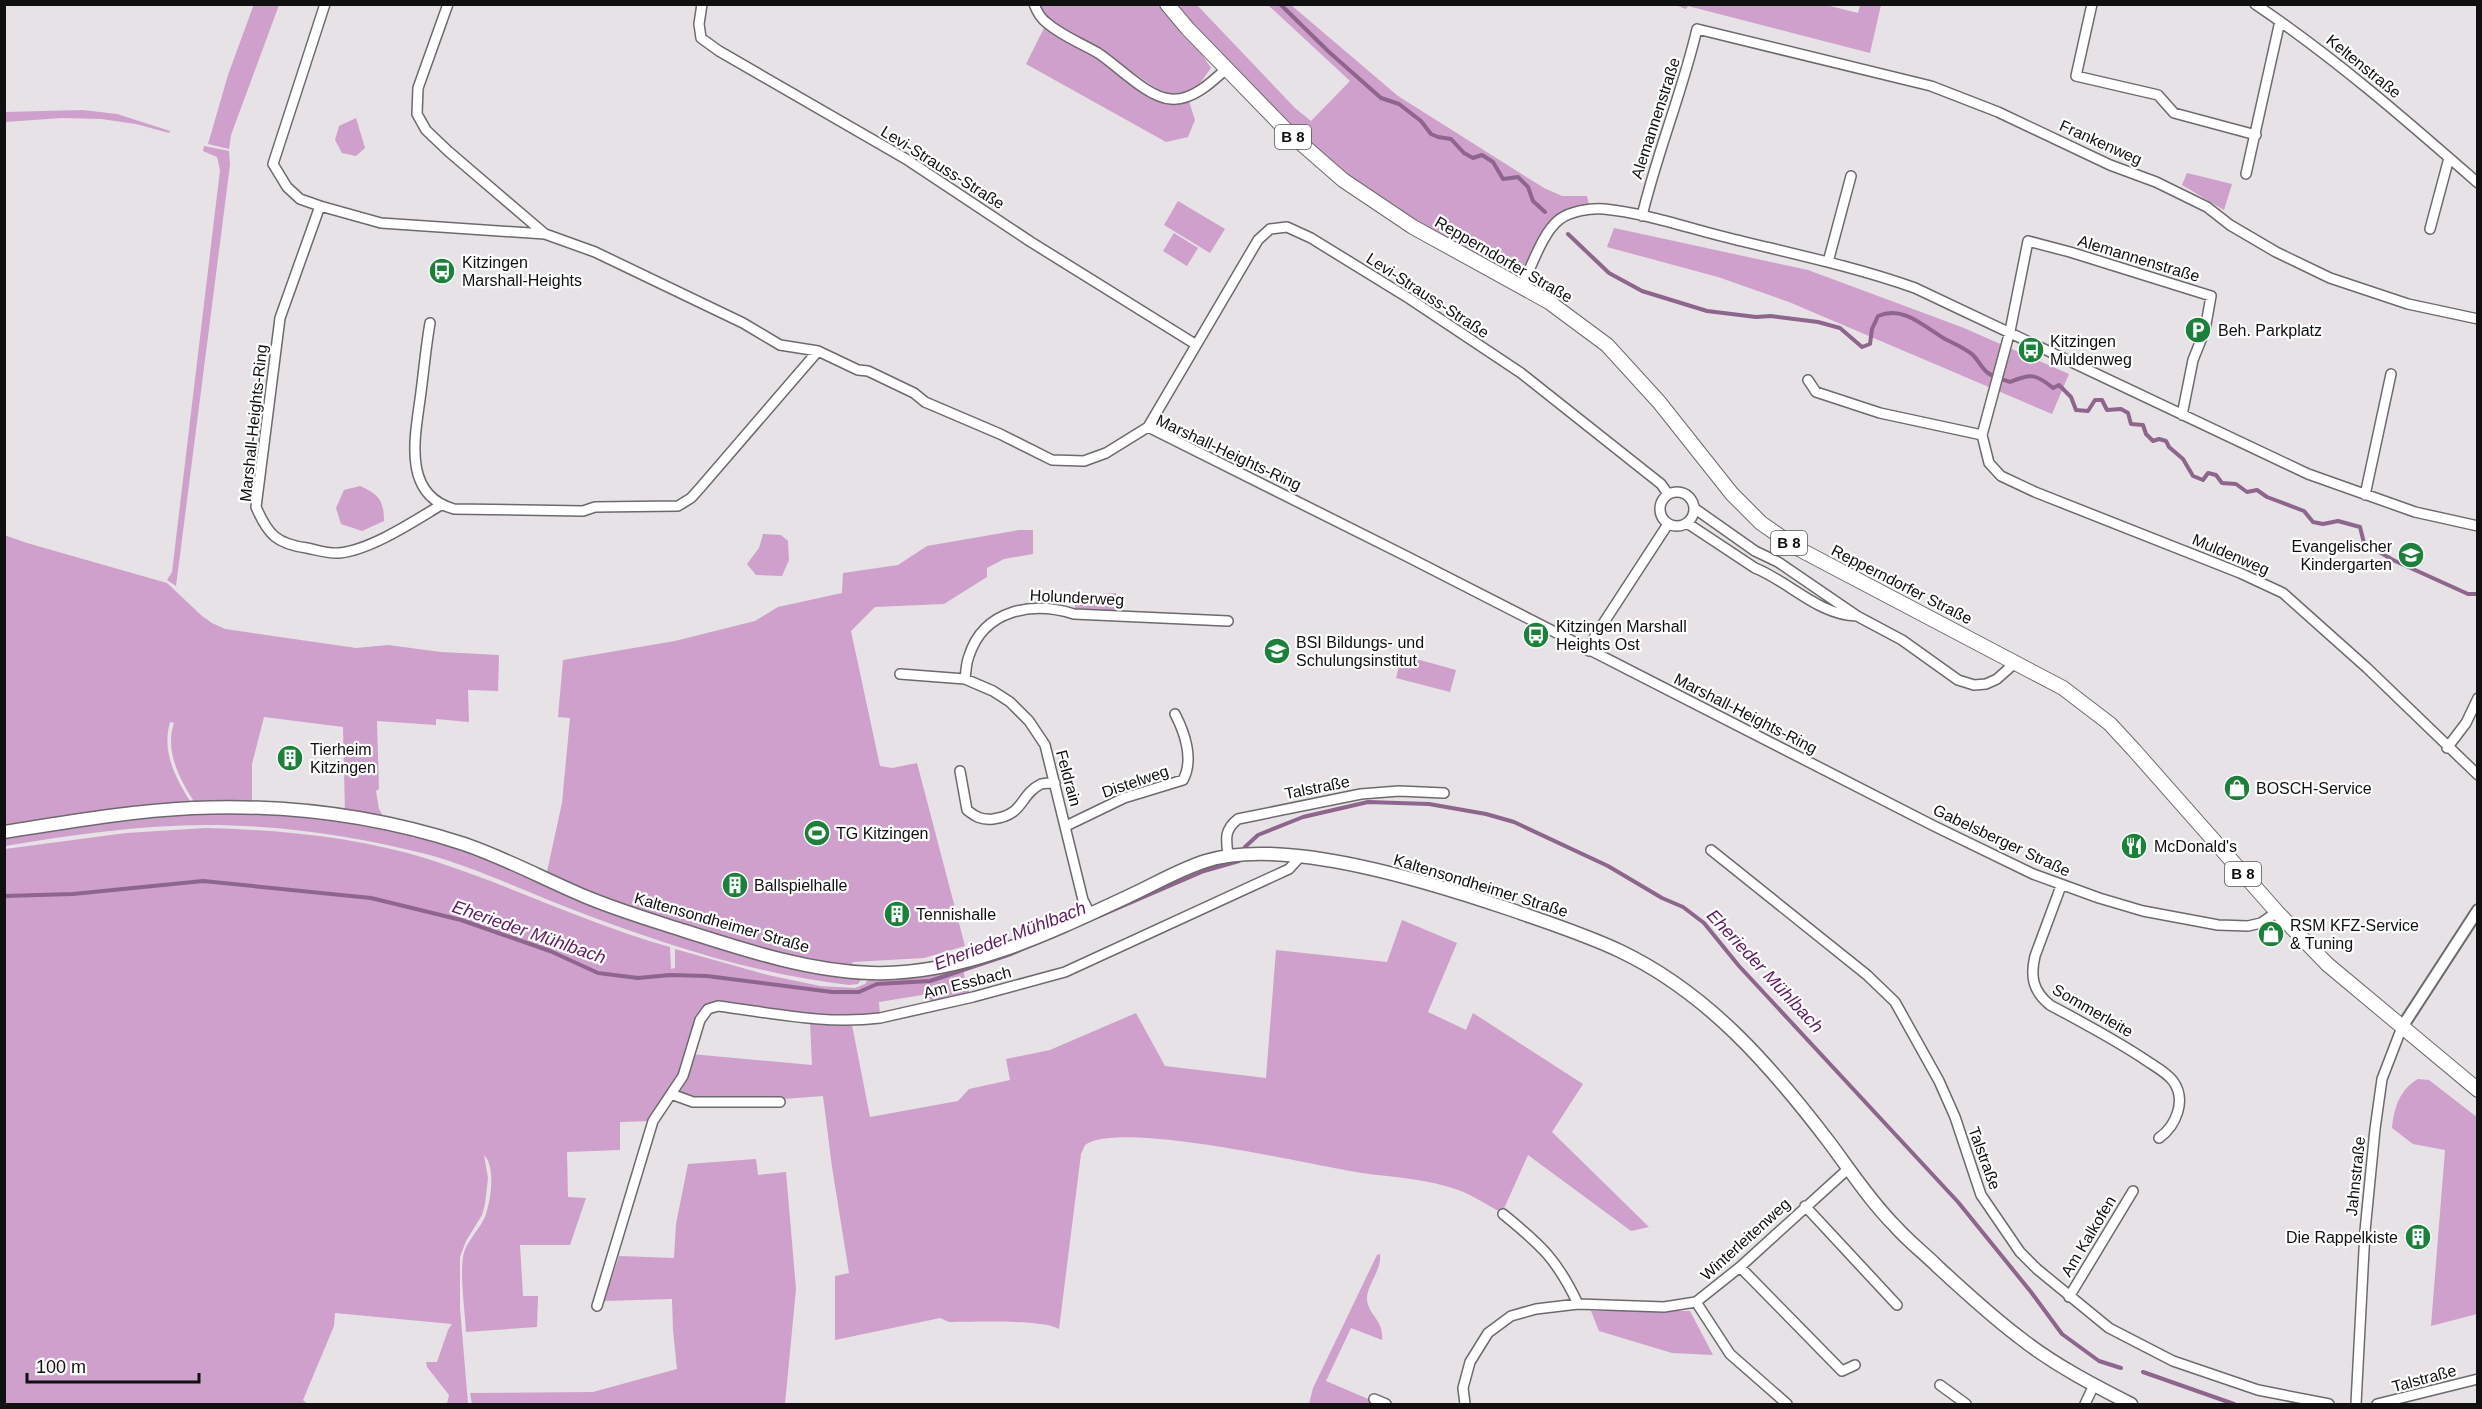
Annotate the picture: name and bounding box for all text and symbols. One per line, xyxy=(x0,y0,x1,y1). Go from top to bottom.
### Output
street label: Keltenstraße xyxy=(2323,31,2404,102)
street label: Alemannenstraße xyxy=(1628,55,1683,181)
street label: Frankenweg xyxy=(2057,117,2144,168)
street label: Levi-Strauss-Straße xyxy=(878,123,1008,212)
road number: B 8 xyxy=(1275,125,1311,149)
street label: Repperndorfer Straße xyxy=(1432,213,1575,306)
street label: Alemannenstraße xyxy=(2076,232,2202,285)
street label: Levi-Strauss-Straße xyxy=(1363,250,1492,341)
place label: Kitzingen Marshall-Heights xyxy=(462,254,582,289)
bus stop icon: Kitzingen Marshall-Heights xyxy=(427,256,457,286)
parking icon: Beh. Parkplatz xyxy=(2183,315,2213,345)
place label: Beh. Parkplatz xyxy=(2218,322,2322,339)
place label: Kitzingen Muldenweg xyxy=(2050,333,2132,368)
bus stop icon: Kitzingen Muldenweg xyxy=(2016,335,2046,365)
street label: Marshall-Heights-Ring xyxy=(237,343,270,503)
street label: Marshall-Heights-Ring xyxy=(1153,411,1304,494)
road number: B 8 xyxy=(1771,531,1807,555)
street label: Muldenweg xyxy=(2190,531,2272,578)
place label: Evangelischer Kindergarten xyxy=(2292,538,2393,573)
school or university icon: Evangelischer Kindergarten xyxy=(2396,540,2426,570)
street label: Repperndorfer Straße xyxy=(1829,542,1975,627)
street label: Holunderweg xyxy=(1029,587,1124,608)
place label: Kitzingen Marshall Heights Ost xyxy=(1556,618,1687,653)
bus stop icon: Kitzingen Marshall Heights Ost xyxy=(1521,620,1551,650)
place label: BSI Bildungs- und Schulungsinstitut xyxy=(1296,634,1424,669)
school or university icon: BSI Bildungs- und Schulungsinstitut xyxy=(1262,636,1292,666)
street label: Marshall-Heights-Ring xyxy=(1671,670,1820,757)
place label: Tierheim Kitzingen xyxy=(310,741,376,776)
building icon: Tierheim Kitzingen xyxy=(275,743,305,773)
street label: Feldrain xyxy=(1053,748,1084,808)
street label: Distelweg xyxy=(1100,762,1171,801)
street label: Talstraße xyxy=(1283,773,1351,802)
shop icon: BOSCH-Service xyxy=(2222,773,2252,803)
place label: BOSCH-Service xyxy=(2256,780,2372,797)
street label: Gabelsberger Straße xyxy=(1930,801,2073,880)
sports icon: TG Kitzingen xyxy=(802,818,832,848)
place label: TG Kitzingen xyxy=(836,825,928,842)
restaurant icon: McDonald's xyxy=(2119,831,2149,861)
place label: McDonald's xyxy=(2154,838,2237,855)
street label: Kaltensondheimer Straße xyxy=(1392,851,1570,920)
road number: B 8 xyxy=(2225,862,2261,886)
building icon: Ballspielhalle xyxy=(720,870,750,900)
place label: Ballspielhalle xyxy=(754,877,847,894)
street label: Kaltensondheimer Straße xyxy=(632,889,811,956)
water label: Eherieder Mühlbach xyxy=(450,896,608,968)
water label: Eherieder Mühlbach xyxy=(931,898,1089,974)
building icon: Tennishalle xyxy=(882,899,912,929)
water label: Eherieder Mühlbach xyxy=(1703,905,1827,1037)
place label: Tennishalle xyxy=(916,906,996,923)
place label: RSM KFZ-Service & Tuning xyxy=(2290,917,2419,952)
shop icon: RSM KFZ-Service & Tuning xyxy=(2256,919,2286,949)
street label: Am Essbach xyxy=(921,963,1013,1002)
street label: Sommerleite xyxy=(2050,981,2136,1040)
street label: Talstraße xyxy=(1965,1124,2004,1192)
street label: Jahnstraße xyxy=(2343,1135,2368,1217)
street label: Am Kalkofen xyxy=(2058,1193,2119,1280)
street label: Winterleitenweg xyxy=(1697,1195,1793,1284)
building icon: Die Rappelkiste xyxy=(2403,1222,2433,1252)
place label: Die Rappelkiste xyxy=(2286,1229,2398,1246)
scale bar xyxy=(27,1346,200,1384)
text: 100 m xyxy=(36,1357,86,1377)
street label: Talstraße xyxy=(2390,1362,2458,1395)

